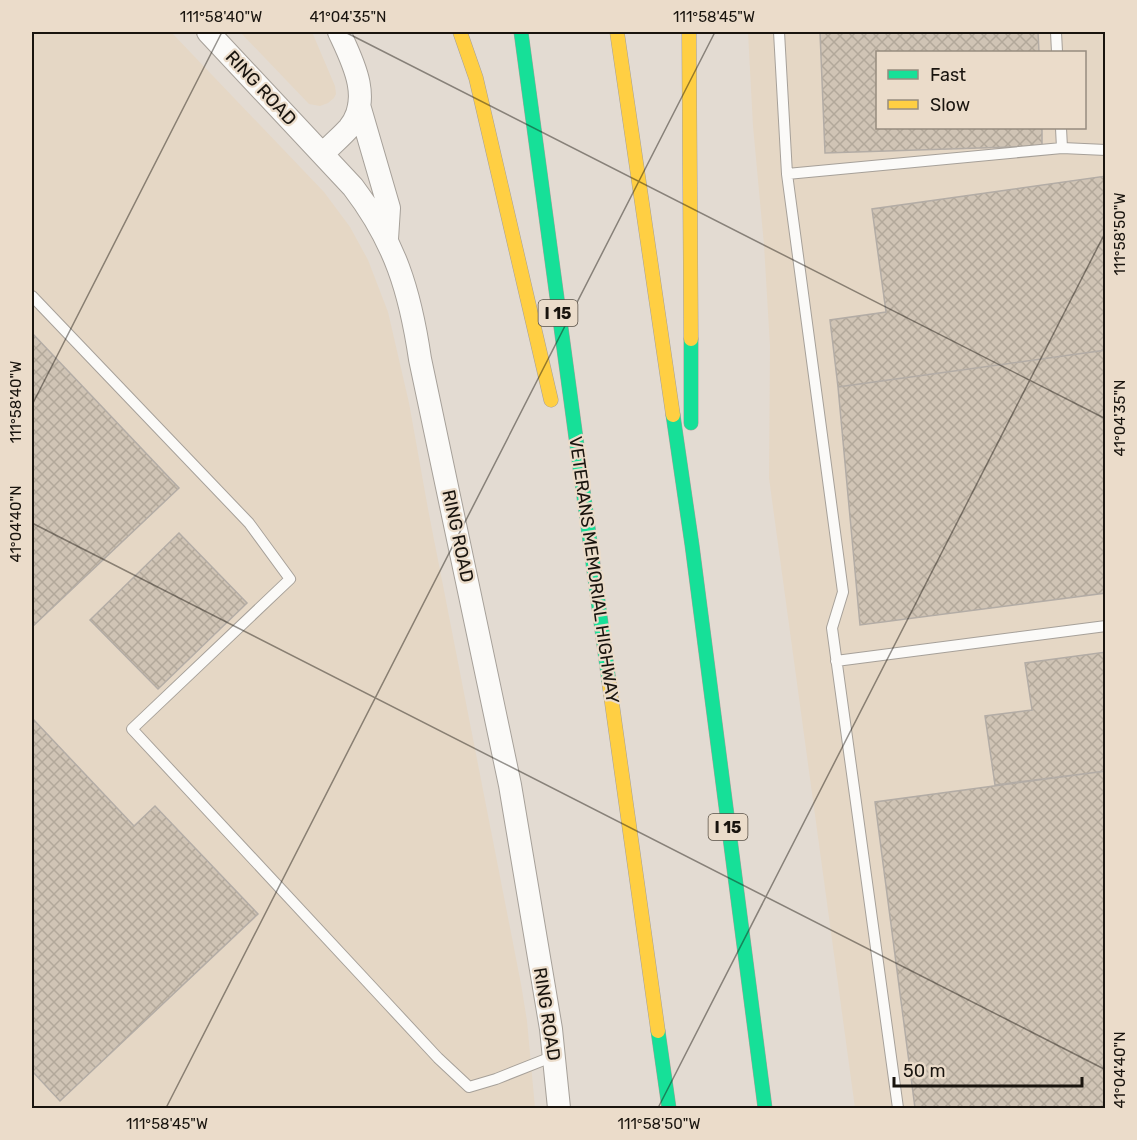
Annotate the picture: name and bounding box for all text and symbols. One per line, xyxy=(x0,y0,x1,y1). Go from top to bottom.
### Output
text: 111°58'40"W xyxy=(180,8,262,26)
text: 41°04'35"N xyxy=(310,8,386,26)
text: 111°58'45"W xyxy=(673,8,755,26)
street label: RING ROAD xyxy=(221,46,301,130)
legend xyxy=(876,51,1086,129)
text: Fast xyxy=(930,64,966,86)
text: Slow xyxy=(930,94,970,116)
text: 111°58'50"W xyxy=(1111,193,1129,275)
road number: I 15 xyxy=(538,300,578,326)
text: 111°58'40"W xyxy=(7,361,25,443)
text: 41°04'35"N xyxy=(1111,380,1129,456)
street label: VETERANS MEMORIAL HIGHWAY xyxy=(564,435,624,705)
text: 41°04'40"N xyxy=(7,485,25,563)
street label: RING ROAD xyxy=(437,488,479,584)
road number: I 15 xyxy=(708,814,748,840)
street label: RING ROAD xyxy=(529,966,565,1062)
text: 41°04'40"N xyxy=(1111,1031,1129,1109)
scale bar xyxy=(894,1050,1082,1088)
text: 50 m xyxy=(903,1060,946,1082)
text: 111°58'45"W xyxy=(126,1115,208,1133)
text: 111°58'50"W xyxy=(618,1115,700,1133)

